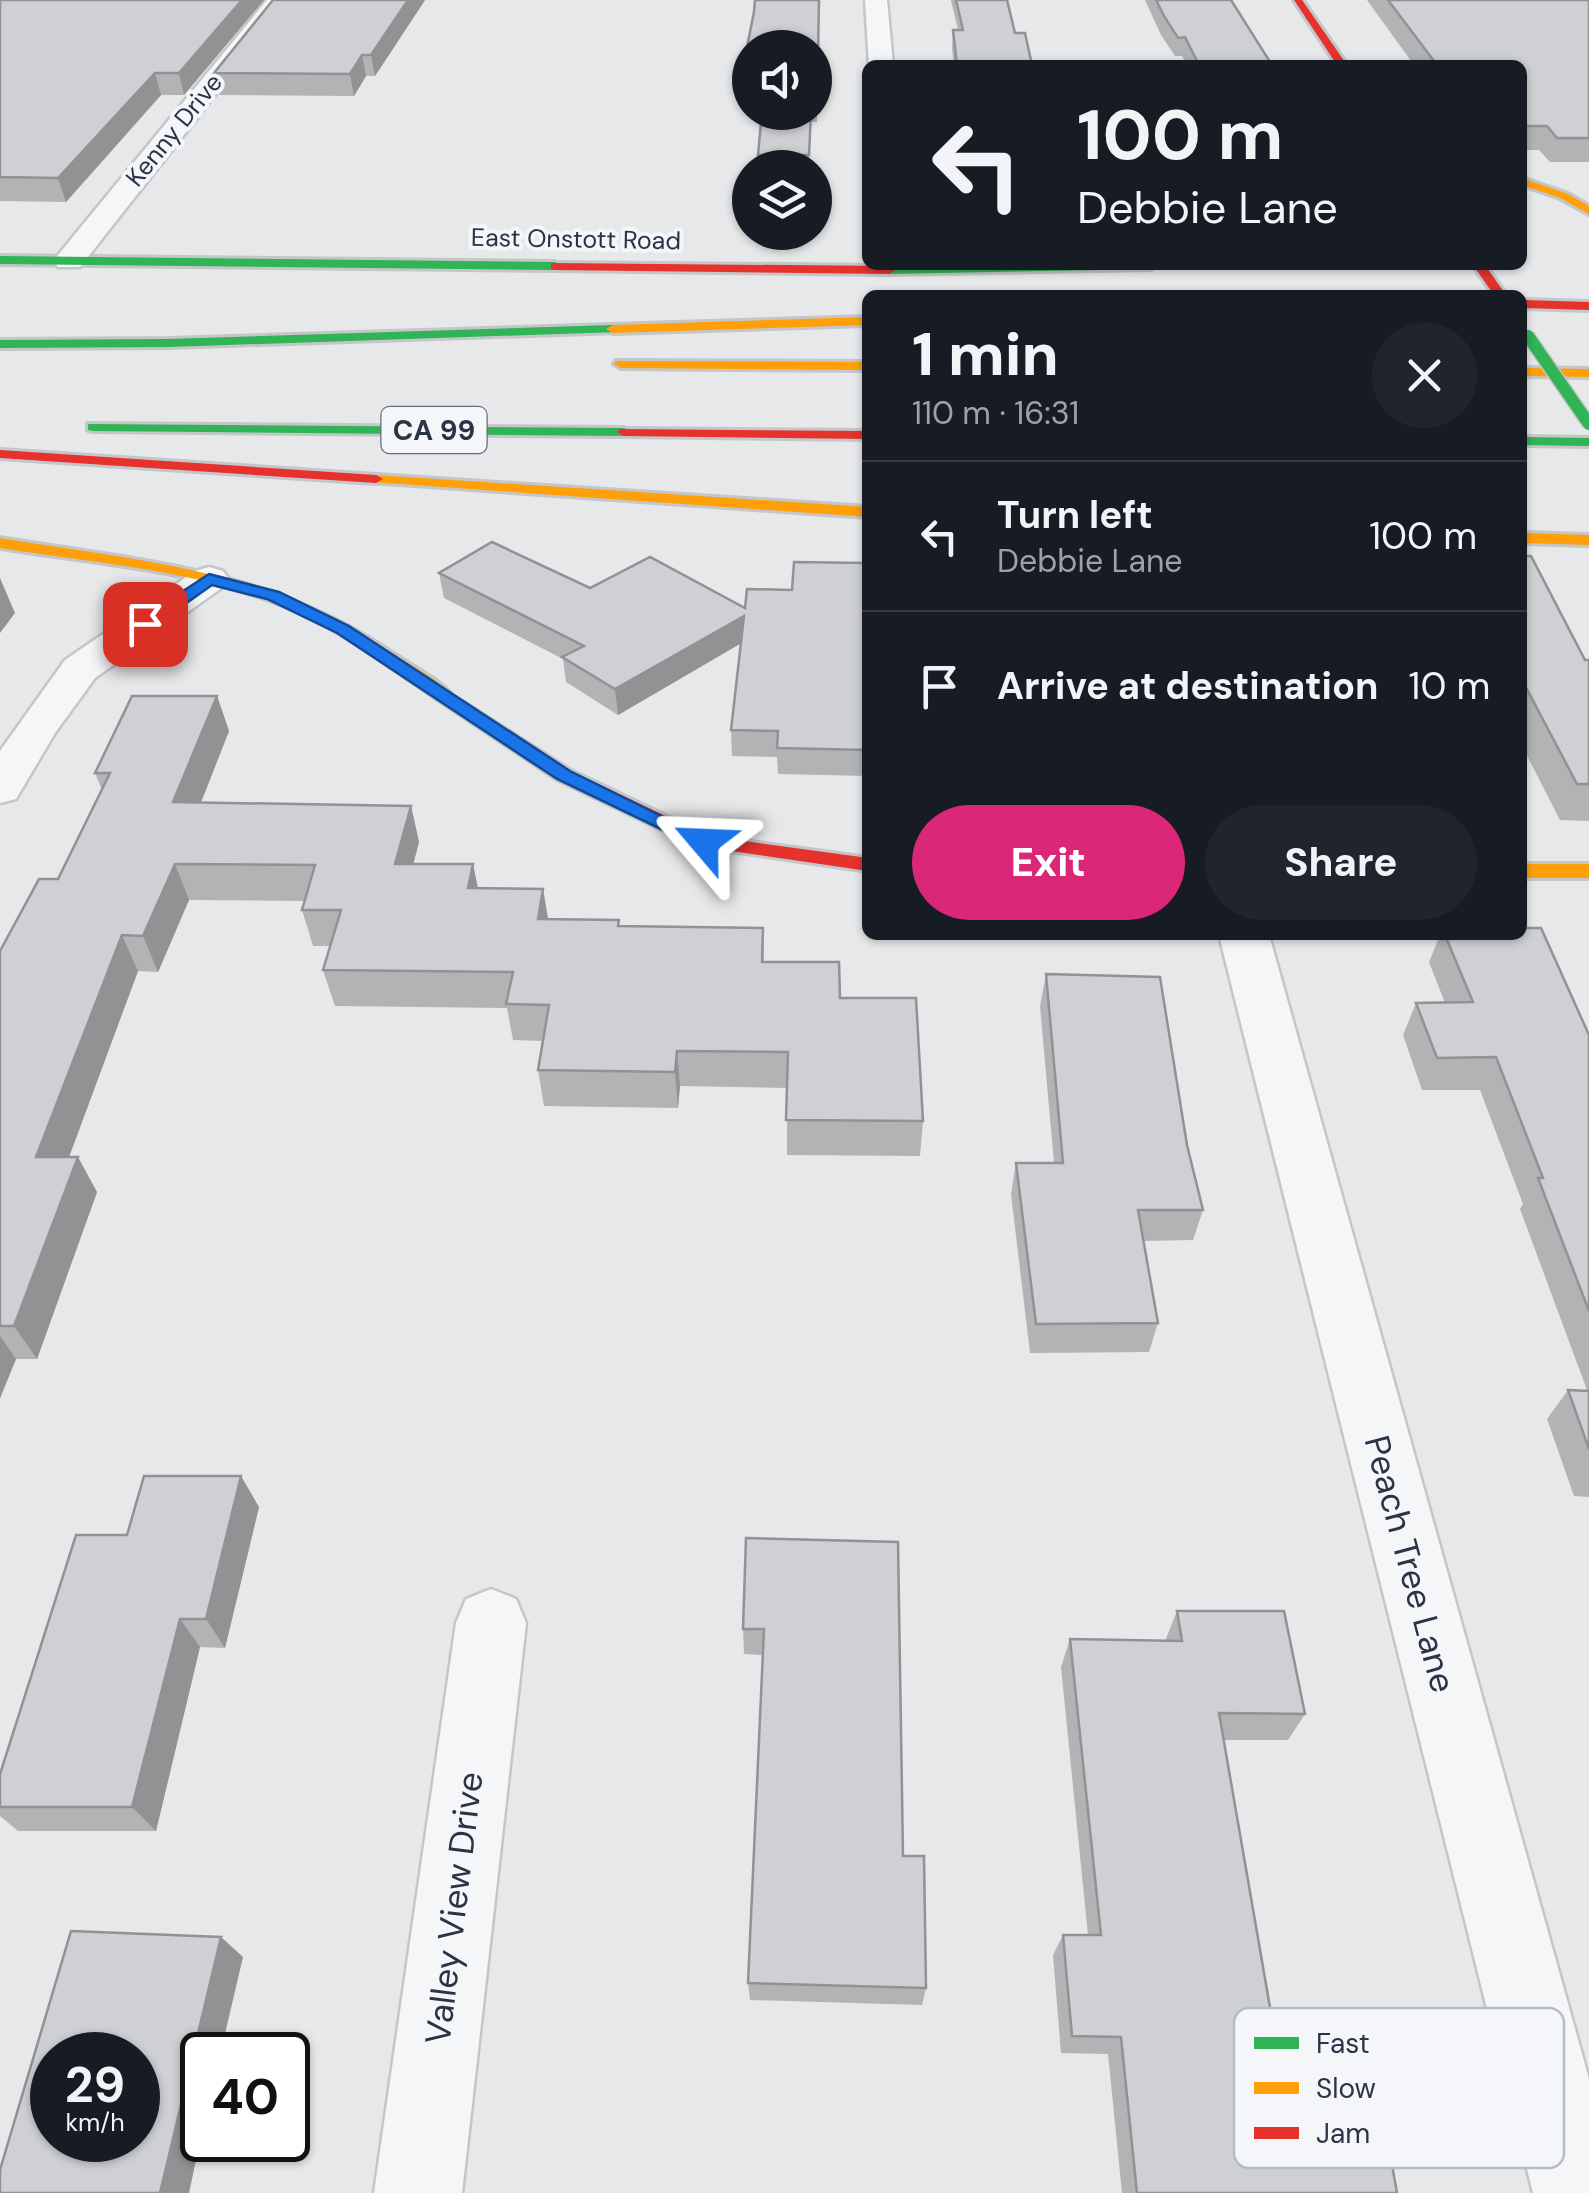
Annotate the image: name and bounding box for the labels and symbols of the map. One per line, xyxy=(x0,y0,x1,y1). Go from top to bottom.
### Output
street label: Kenny Drive xyxy=(118,67,230,193)
street label: East Onstott Road xyxy=(471,221,681,257)
road number: CA 99 xyxy=(382,407,486,453)
pin xyxy=(103,582,188,667)
position arrow xyxy=(652,790,756,894)
street label: Peach Tree Lane xyxy=(1354,1430,1466,1698)
street label: Valley View Drive xyxy=(414,1769,494,2047)
legend xyxy=(1234,2008,1564,2168)
text: Fast xyxy=(1316,2025,1370,2062)
speed limit sign: 40 xyxy=(180,2032,310,2162)
text: Slow xyxy=(1316,2070,1376,2107)
text: Jam xyxy=(1316,2115,1370,2152)

